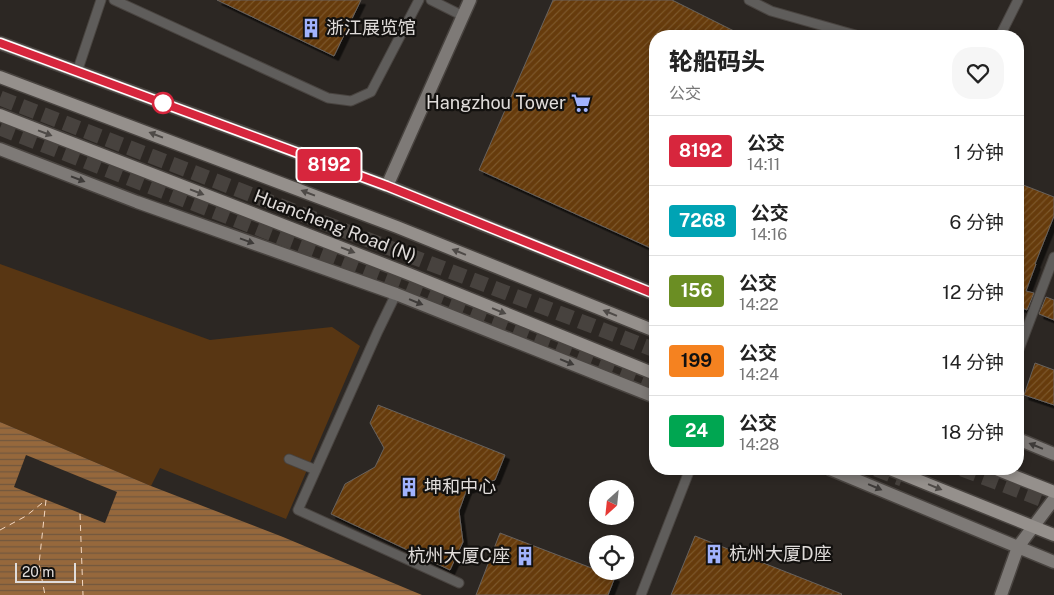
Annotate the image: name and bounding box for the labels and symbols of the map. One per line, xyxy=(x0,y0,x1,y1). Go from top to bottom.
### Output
building icon: 浙江展览馆 xyxy=(300,17,322,39)
place label: 浙江展览馆 xyxy=(326,17,416,38)
unlabelled marker xyxy=(152,92,174,114)
place label: Hangzhou Tower xyxy=(426,92,566,113)
supermarket icon: Hangzhou Tower xyxy=(570,92,592,114)
one-way arrow xyxy=(38,130,53,137)
one-way arrow xyxy=(148,131,163,139)
line badge: 8192 xyxy=(294,149,364,181)
one-way arrow xyxy=(71,175,86,183)
street label: Huancheng Road (N) xyxy=(251,185,419,266)
one-way arrow xyxy=(190,188,204,196)
one-way arrow xyxy=(300,189,315,196)
one-way arrow xyxy=(240,237,255,245)
one-way arrow xyxy=(341,247,356,254)
one-way arrow xyxy=(452,247,466,255)
one-way arrow xyxy=(409,299,423,307)
one-way arrow xyxy=(492,307,506,315)
one-way arrow xyxy=(603,308,617,316)
one-way arrow xyxy=(560,359,575,366)
one-way arrow xyxy=(1029,442,1043,450)
building icon: 坤和中心 xyxy=(398,476,420,498)
place label: 坤和中心 xyxy=(424,476,496,497)
north arrow xyxy=(589,480,634,525)
one-way arrow xyxy=(928,483,943,491)
one-way arrow xyxy=(868,484,882,492)
building icon: 杭州大厦D座 xyxy=(703,543,725,565)
place label: 杭州大厦D座 xyxy=(729,543,831,564)
place label: 杭州大厦C座 xyxy=(408,545,510,566)
building icon: 杭州大厦C座 xyxy=(514,545,536,567)
scale bar xyxy=(15,560,76,583)

